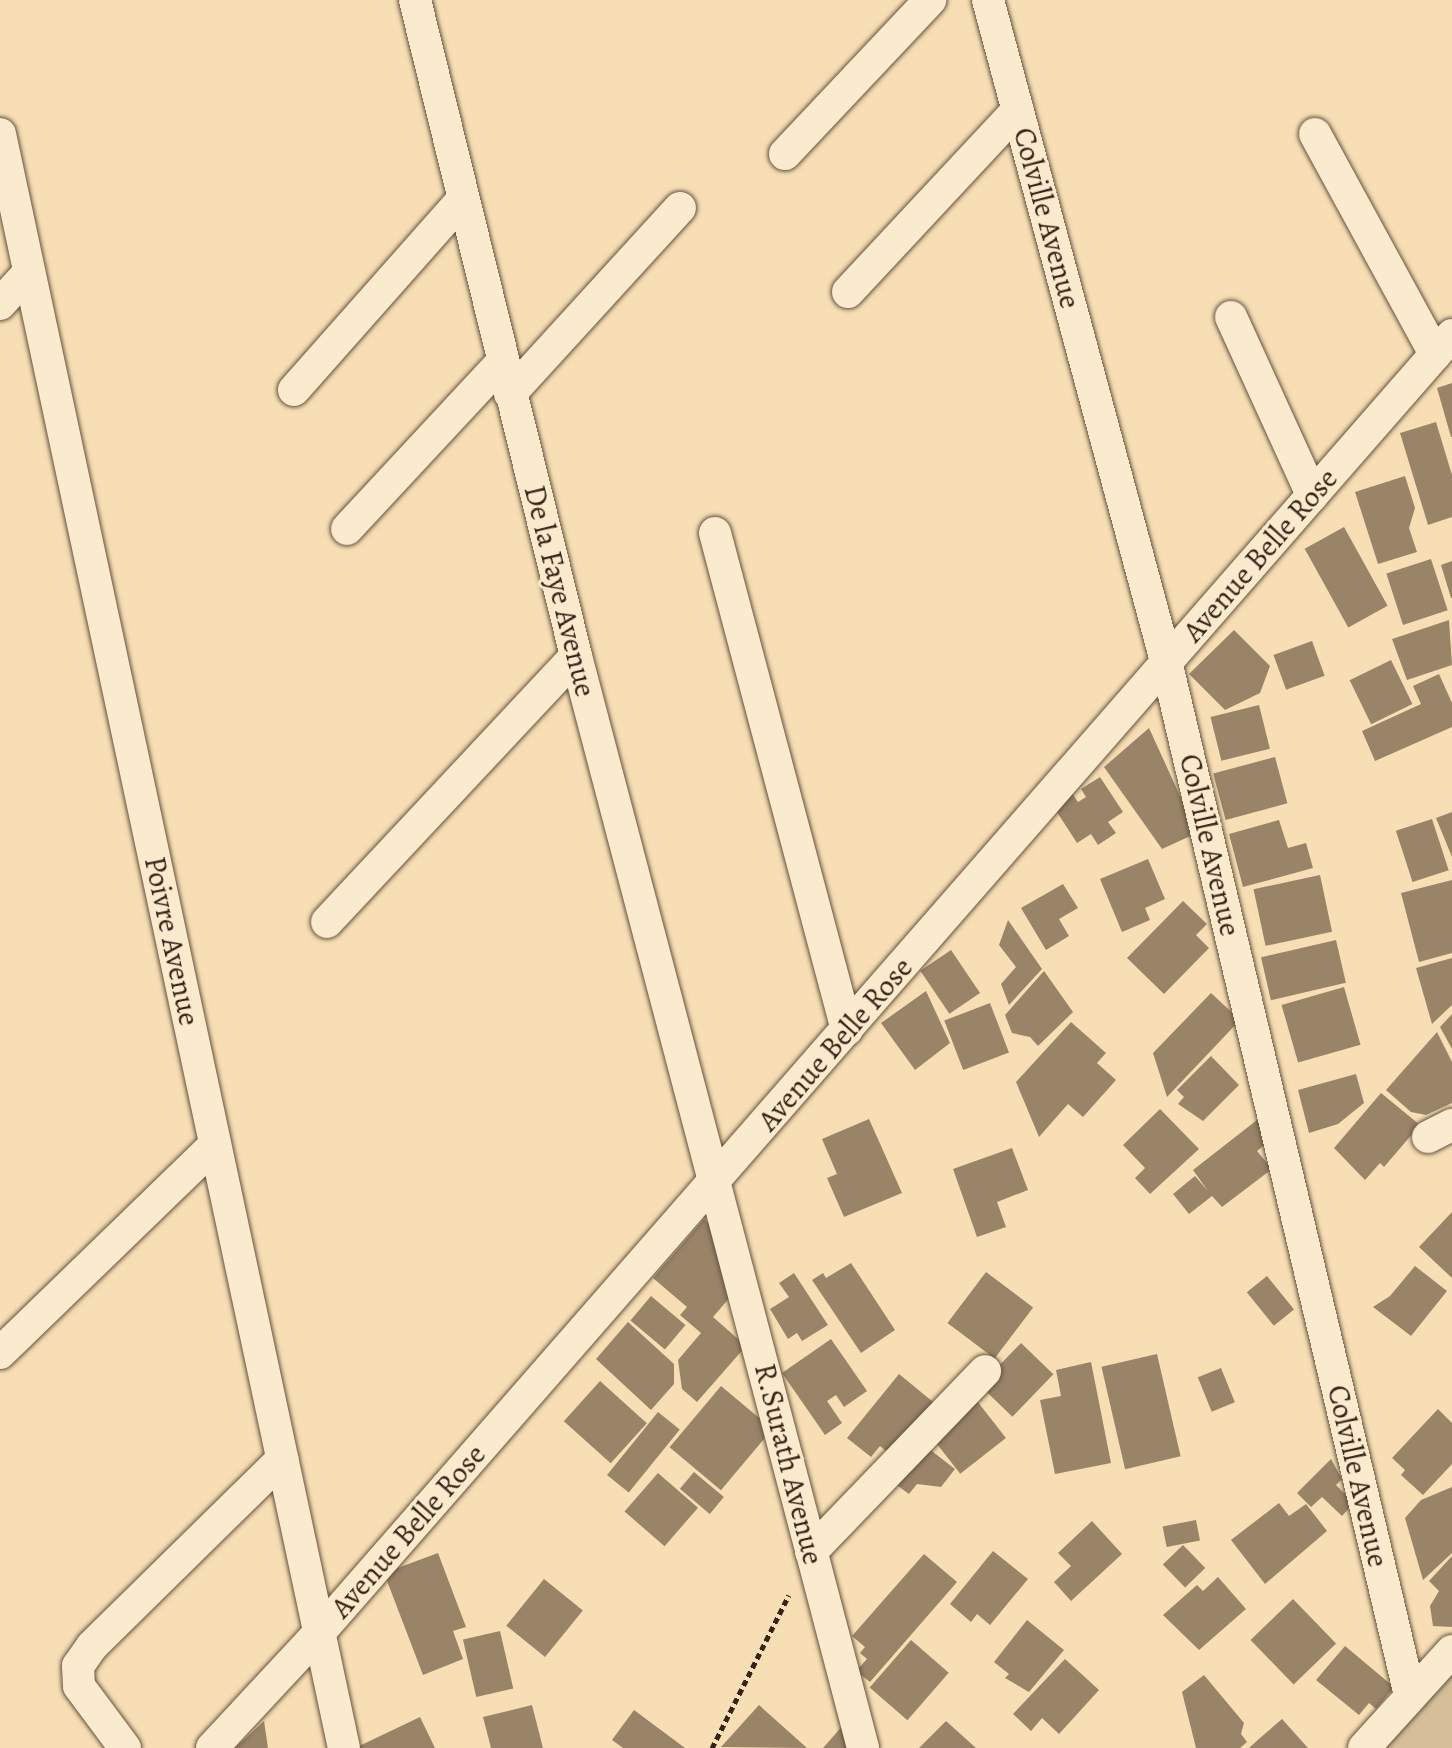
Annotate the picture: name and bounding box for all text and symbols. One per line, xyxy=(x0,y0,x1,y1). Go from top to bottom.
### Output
street label: Colville Avenue xyxy=(1006,124,1088,312)
street label: Avenue Belle Rose xyxy=(1175,461,1345,649)
street label: De la Faye Avenue xyxy=(516,481,604,701)
street label: Colville Avenue xyxy=(1172,751,1248,939)
street label: Poivre Avenue xyxy=(137,853,207,1029)
street label: Avenue Belle Rose xyxy=(750,950,920,1138)
street label: R.Surath Avenue xyxy=(747,1360,831,1568)
street label: Colville Avenue xyxy=(1320,1382,1396,1570)
street label: Avenue Belle Rose xyxy=(323,1437,493,1625)

